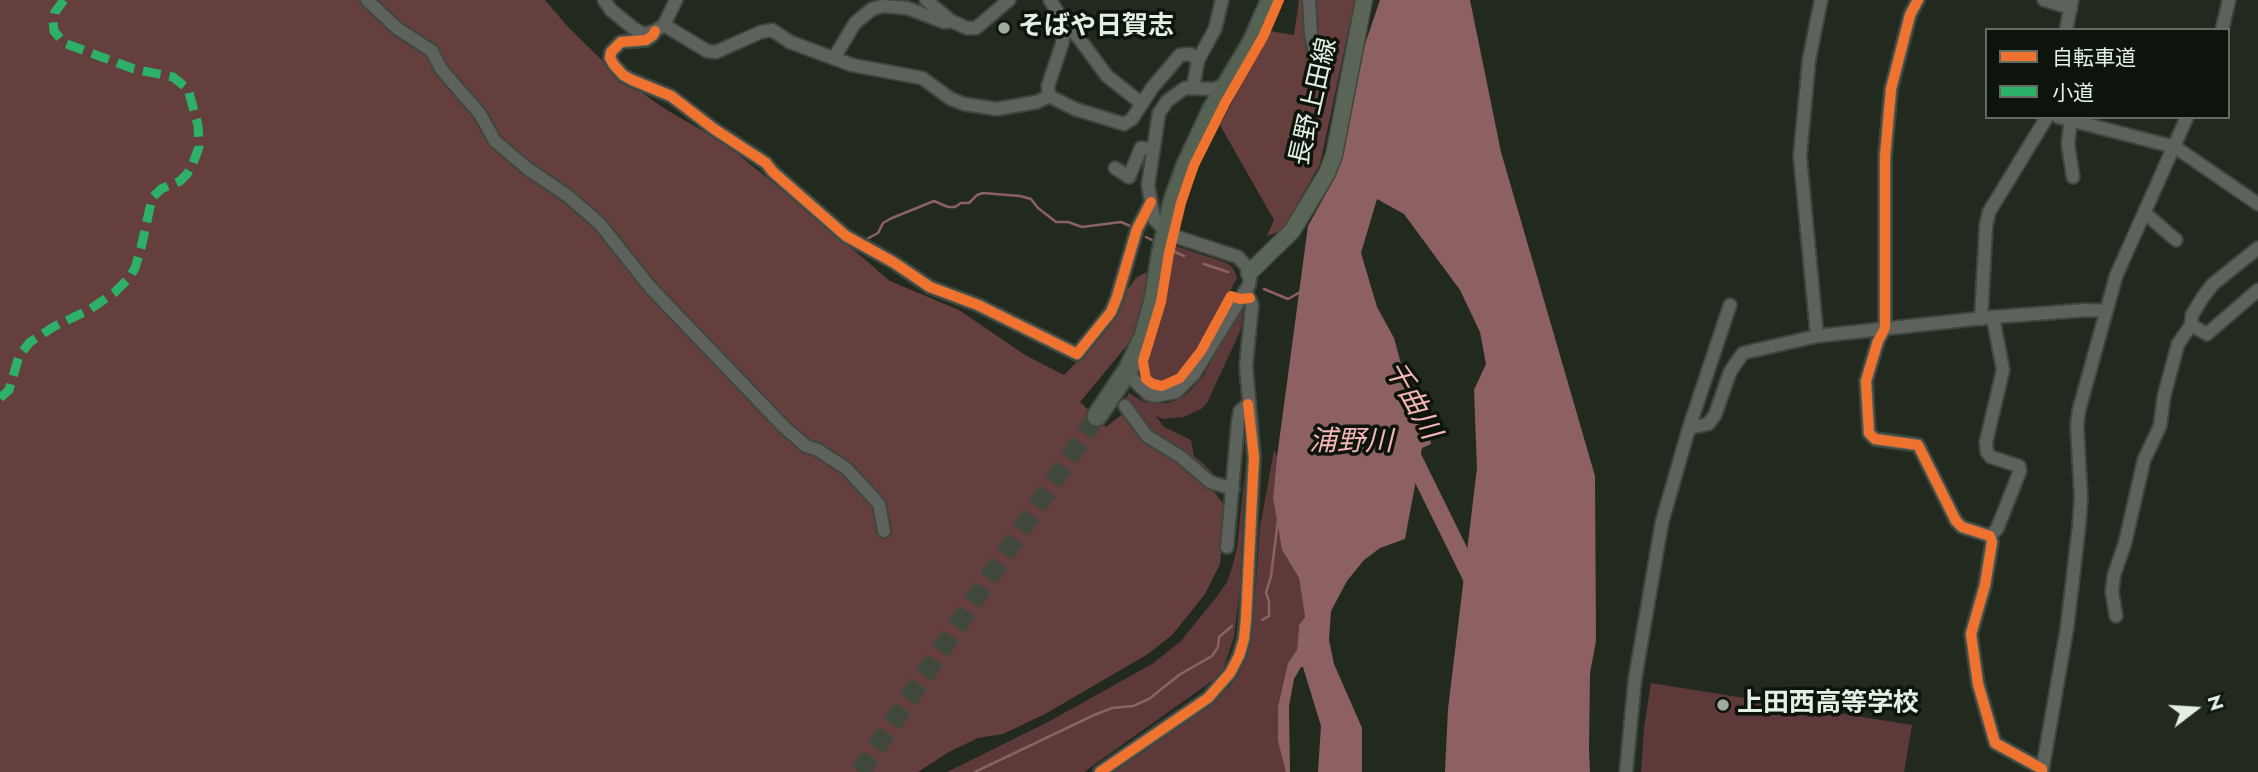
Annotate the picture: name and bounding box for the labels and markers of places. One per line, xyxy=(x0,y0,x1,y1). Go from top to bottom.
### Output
place label: そばや日賀志 xyxy=(1018,12,1174,44)
marker: そばや日賀志 xyxy=(996,20,1012,36)
place label: 上田西高等学校 xyxy=(1737,689,1919,721)
marker: 上田西高等学校 xyxy=(1715,697,1731,713)

